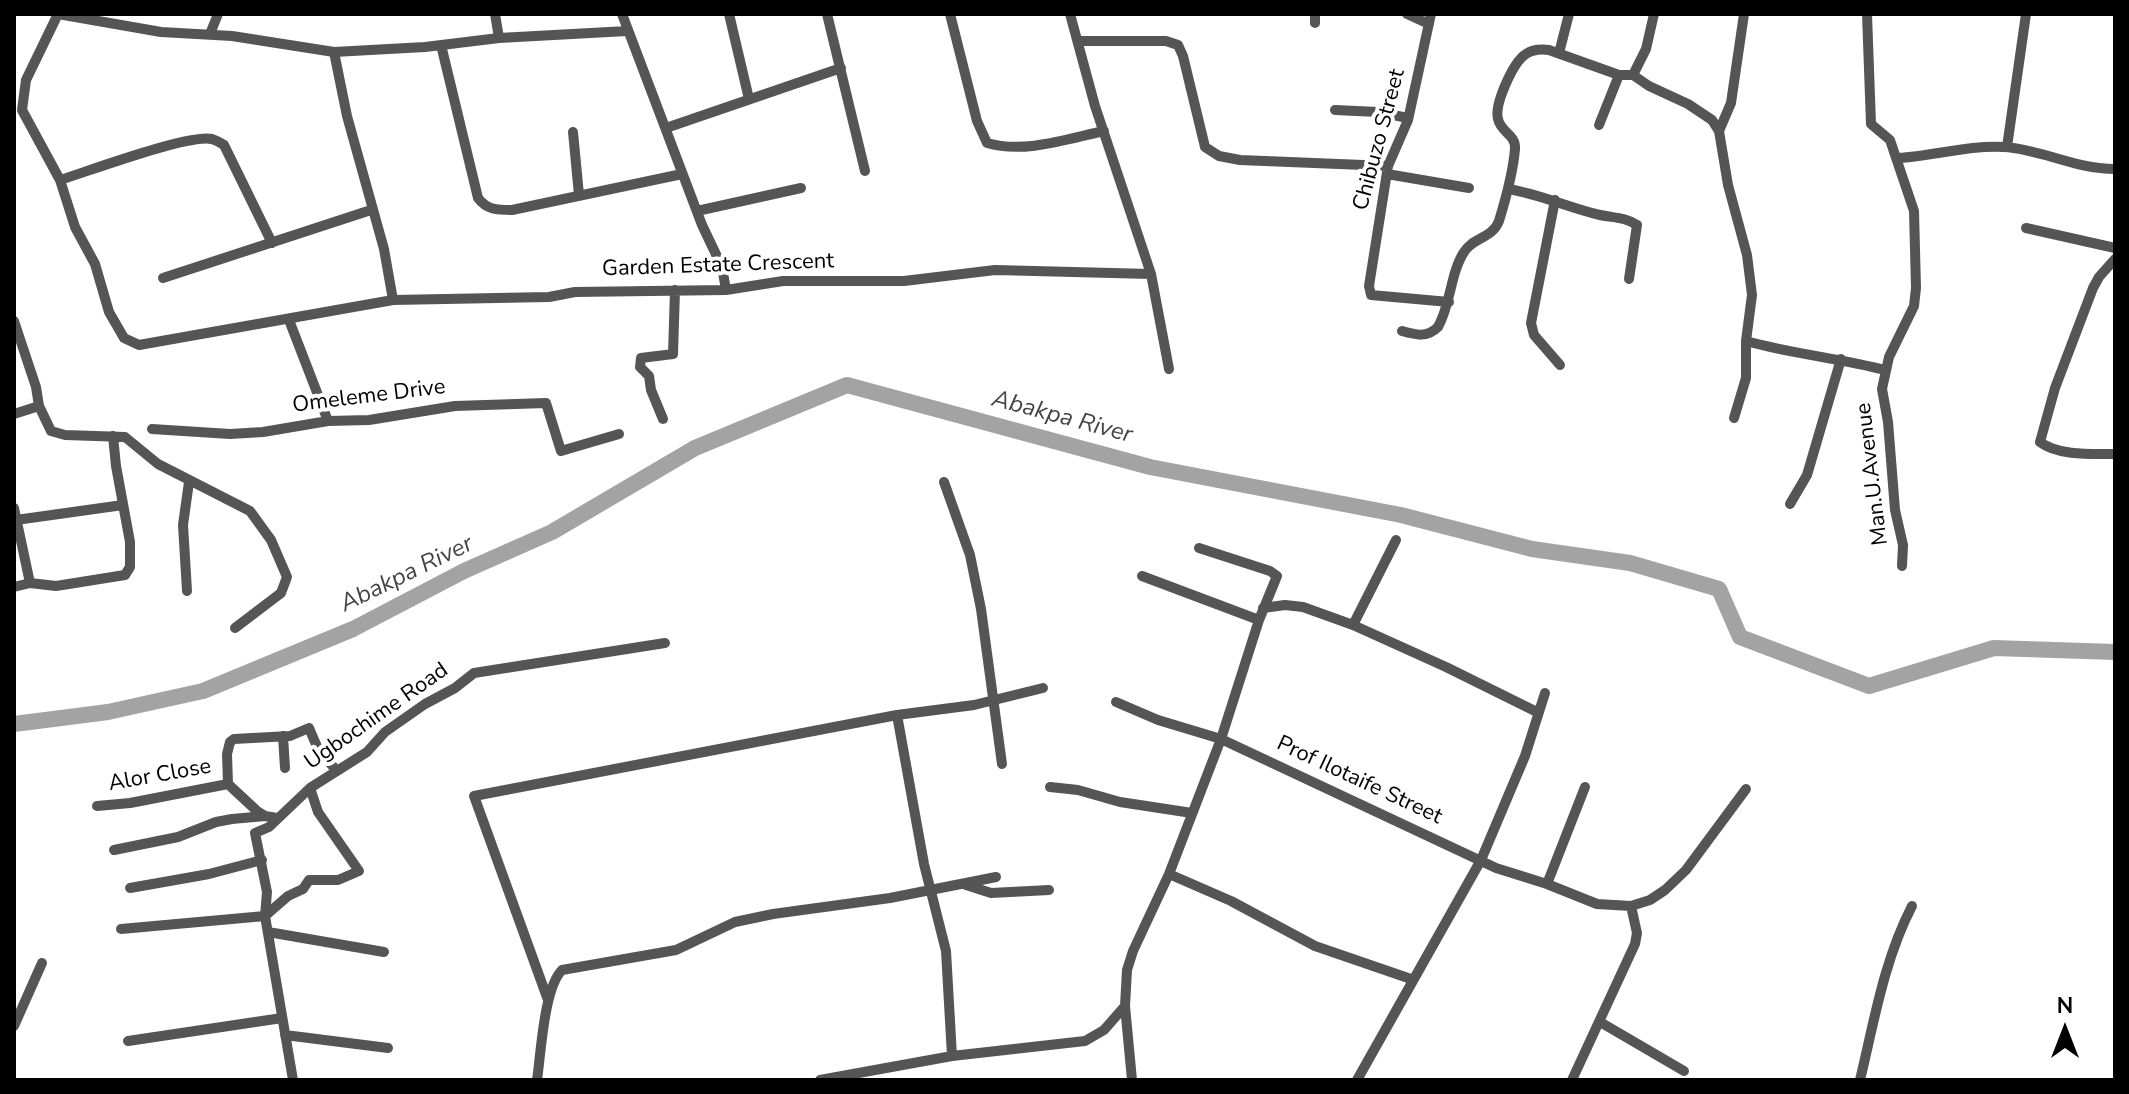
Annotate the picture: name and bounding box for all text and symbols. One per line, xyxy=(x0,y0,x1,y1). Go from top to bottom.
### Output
street label: Chibuzo Street xyxy=(1348,66,1412,214)
street label: Garden Estate Crescent xyxy=(602,249,834,283)
street label: Omeleme Drive xyxy=(291,375,447,419)
water label: Abakpa River xyxy=(989,385,1135,451)
street label: Man.U.Avenue xyxy=(1851,401,1895,547)
water label: Abakpa River xyxy=(336,530,478,620)
street label: Ugbochime Road xyxy=(300,658,454,776)
street label: Prof Ilotaife Street xyxy=(1272,731,1446,831)
street label: Alor Close xyxy=(107,754,213,798)
north arrow xyxy=(2025,990,2105,1070)
text: N xyxy=(2057,991,2073,1021)

